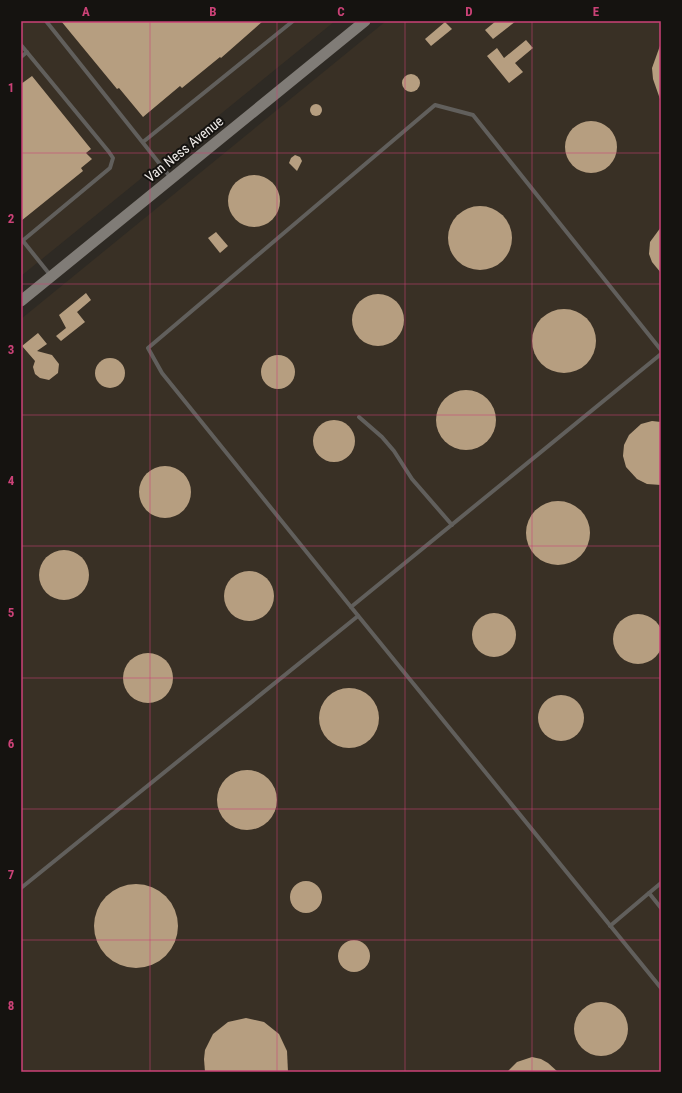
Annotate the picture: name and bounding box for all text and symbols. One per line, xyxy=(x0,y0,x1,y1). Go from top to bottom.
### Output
text: A xyxy=(82,4,90,19)
text: B xyxy=(209,4,217,19)
text: C xyxy=(337,4,345,19)
text: D xyxy=(465,4,473,19)
text: E xyxy=(593,4,600,19)
text: 1 xyxy=(8,80,14,95)
street label: Van Ness Avenue xyxy=(142,112,227,185)
text: 2 xyxy=(8,211,15,226)
text: 3 xyxy=(8,342,14,357)
text: 4 xyxy=(8,473,15,488)
text: 5 xyxy=(8,605,15,620)
text: 6 xyxy=(8,736,15,751)
text: 7 xyxy=(8,867,15,882)
text: 8 xyxy=(8,998,14,1013)

